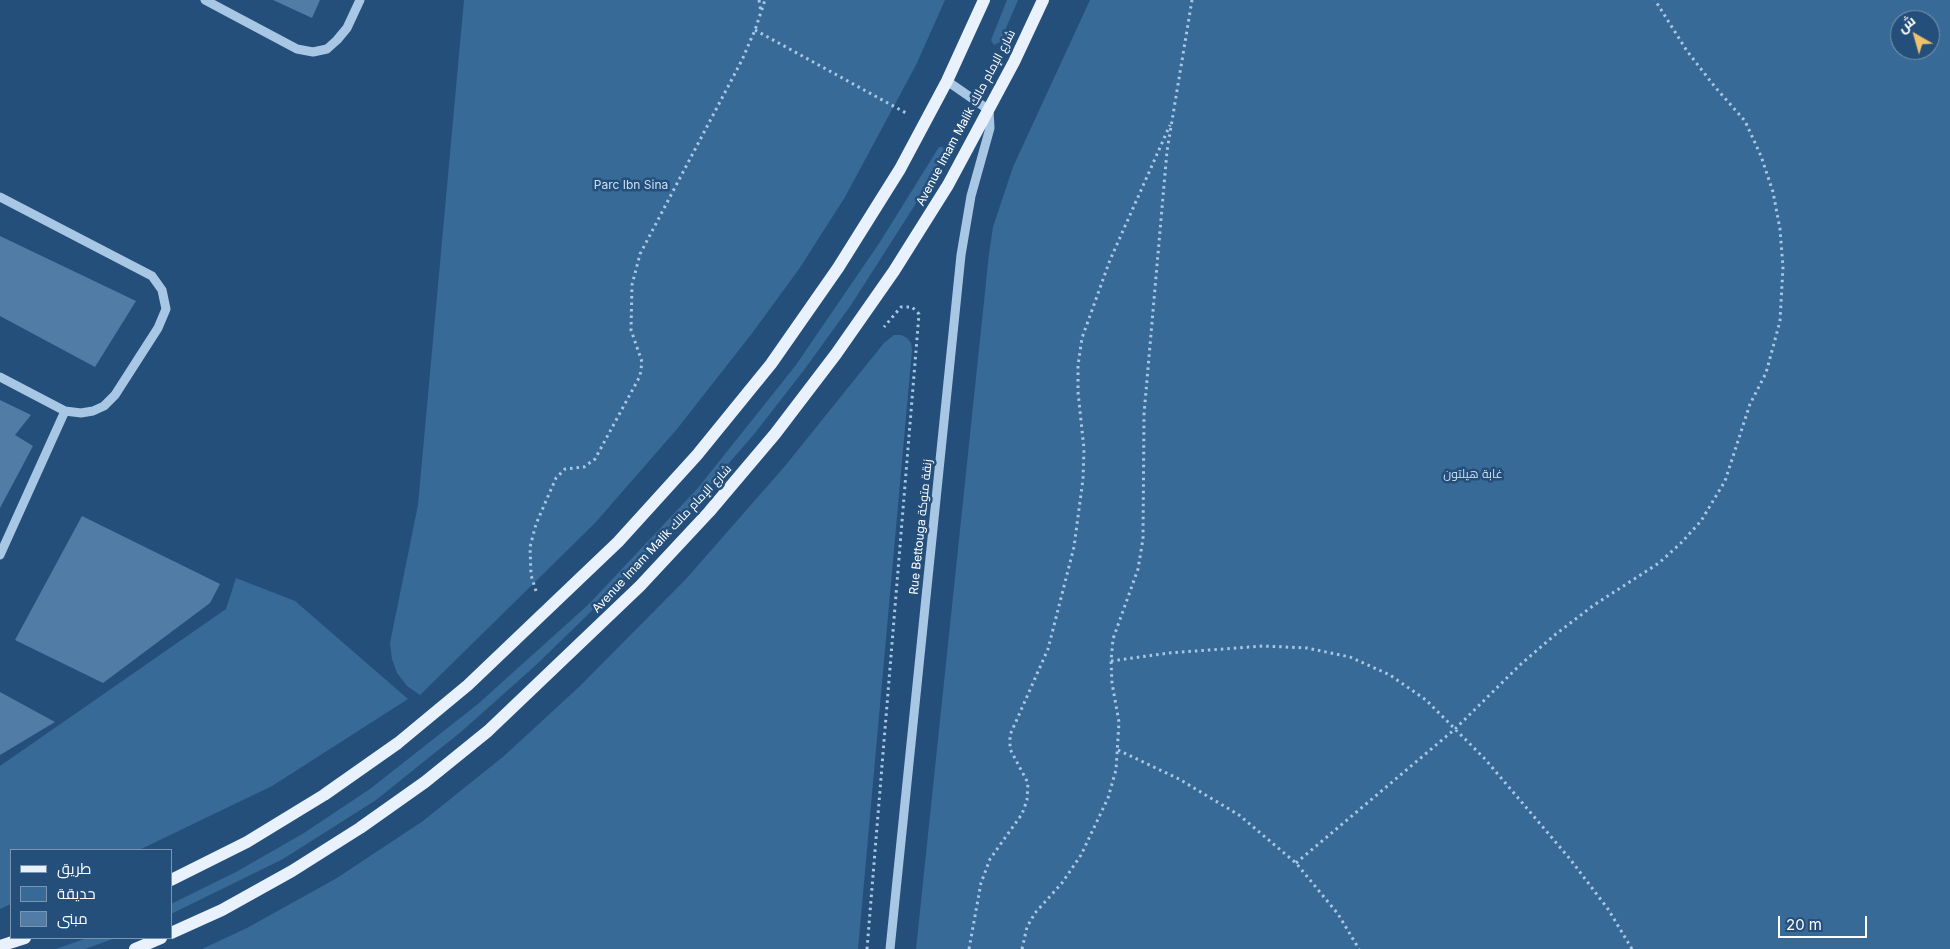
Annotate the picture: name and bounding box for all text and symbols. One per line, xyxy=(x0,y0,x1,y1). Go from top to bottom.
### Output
north arrow xyxy=(1890,10,1940,60)
text: ش xyxy=(1894,11,1918,36)
street label: Avenue Imam Malik شارع الإمام مالك xyxy=(913,28,1019,208)
park label: Parc Ibn Sina xyxy=(594,178,668,192)
street label: Rue Bettouga زنقة متوكة xyxy=(907,459,935,595)
street label: Avenue Imam Malik شارع الإمام مالك xyxy=(589,462,735,616)
park label: غابة هيلتون xyxy=(1443,467,1503,481)
legend xyxy=(10,849,172,939)
text: طريق xyxy=(57,859,91,878)
text: حديقة xyxy=(57,884,96,903)
scale bar xyxy=(1780,906,1869,938)
text: مبنى xyxy=(57,909,88,928)
text: 20 m xyxy=(1786,915,1822,934)

